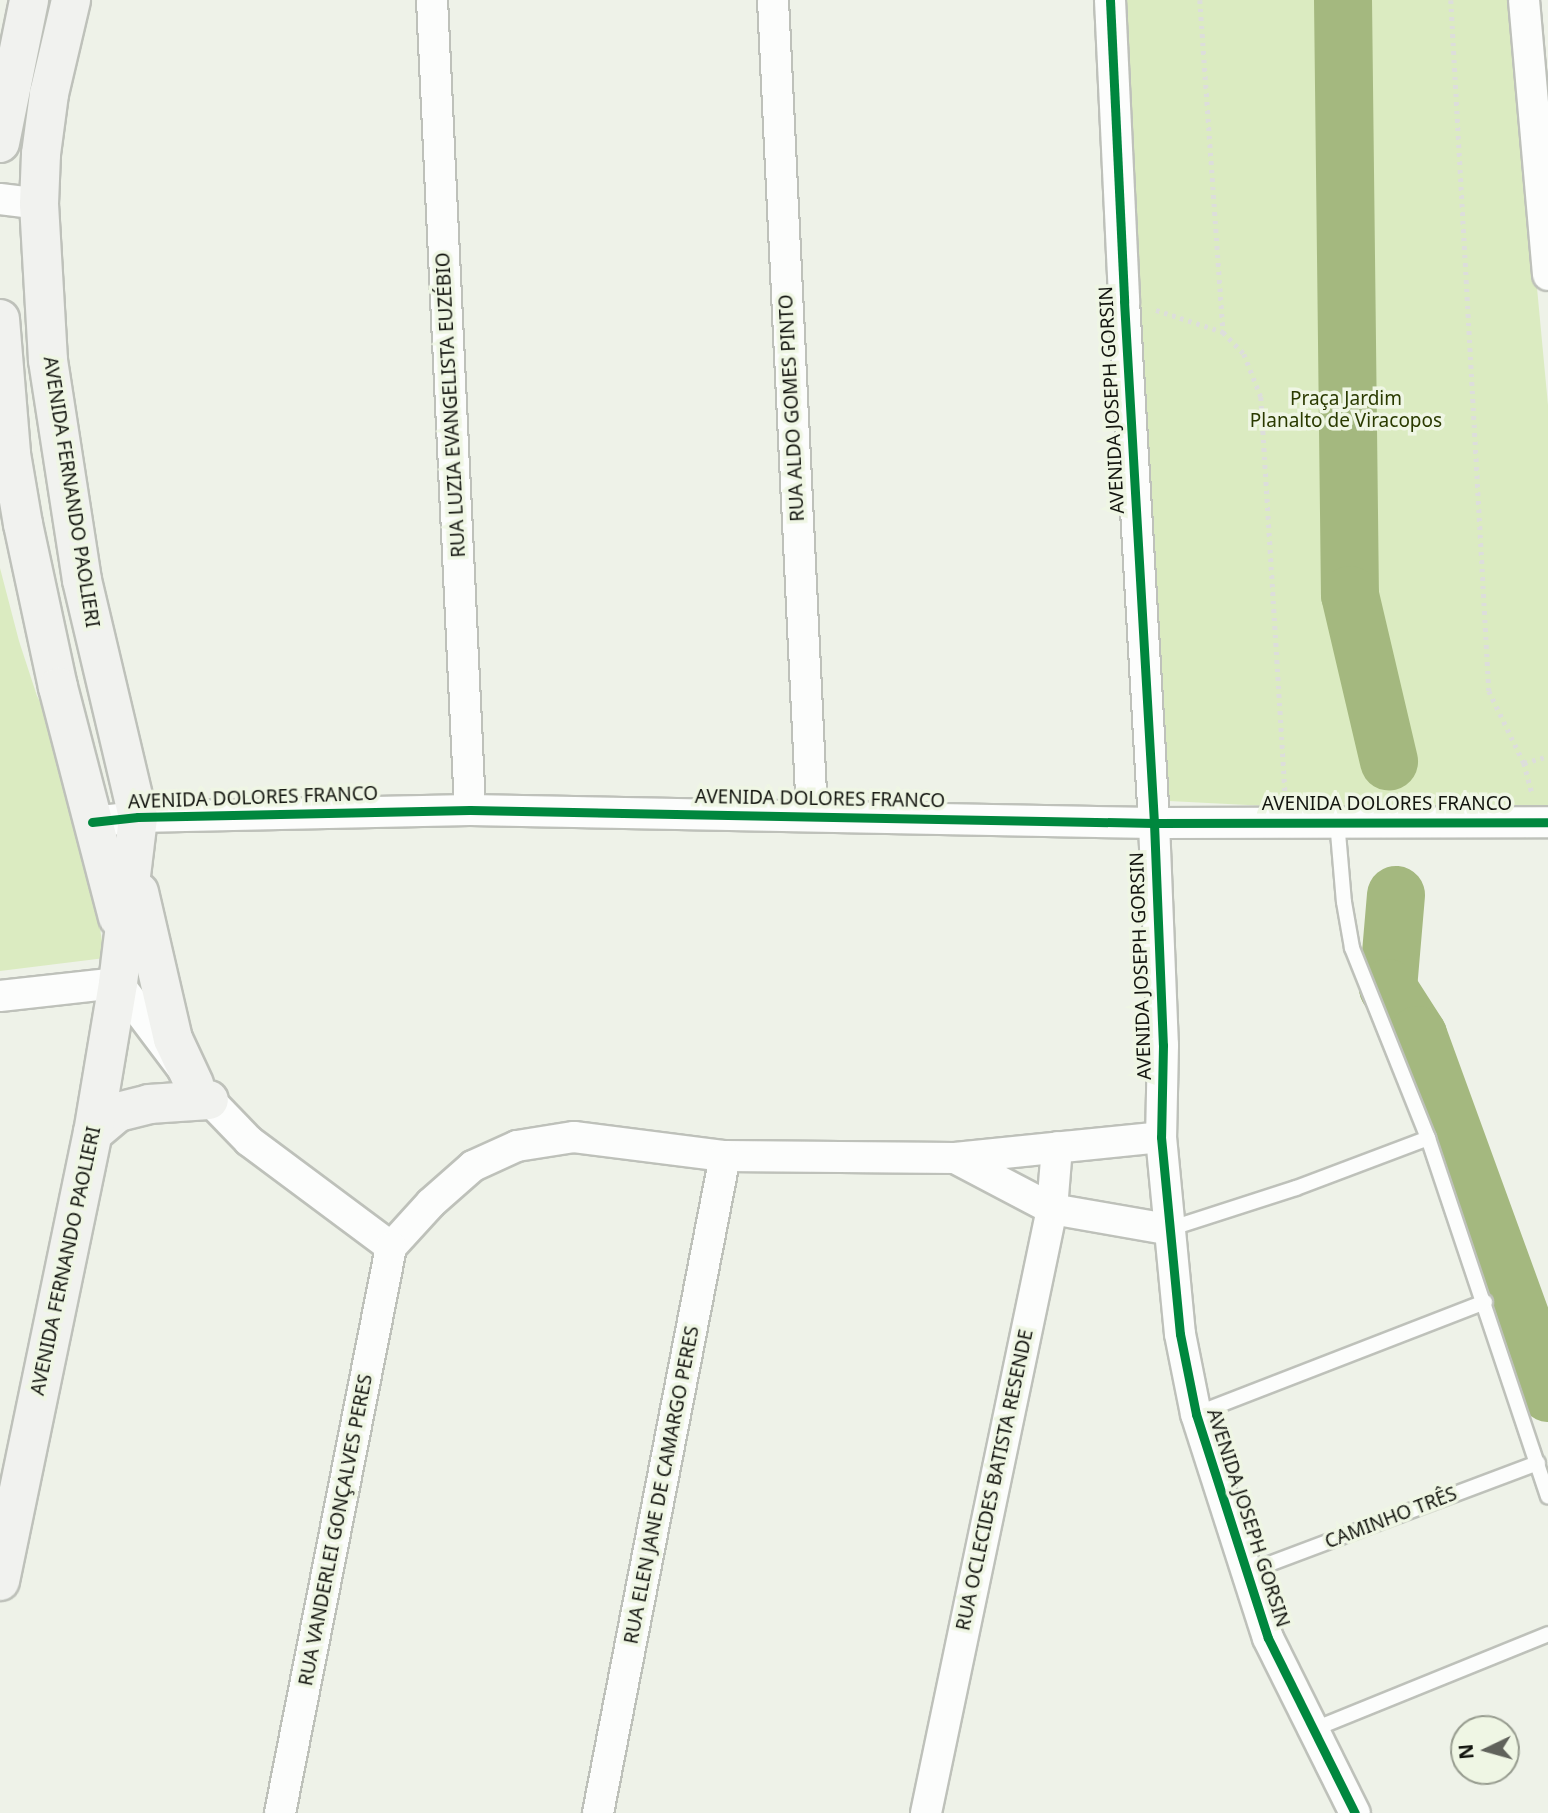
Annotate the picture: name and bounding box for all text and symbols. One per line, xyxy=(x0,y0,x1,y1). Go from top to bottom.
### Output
street label: RUA LUZIA EVANGELISTA EUZÉBIO xyxy=(432,252,470,558)
street label: AVENIDA JOSEPH GORSIN xyxy=(1095,285,1129,515)
street label: RUA ALDO GOMES PINTO xyxy=(775,294,809,522)
street label: AVENIDA FERNANDO PAOLIERI xyxy=(38,355,104,629)
park label: Praça Jardim Planalto de Viracopos xyxy=(1250,388,1442,432)
street label: AVENIDA DOLORES FRANCO xyxy=(127,782,379,814)
street label: AVENIDA DOLORES FRANCO xyxy=(695,785,945,813)
street label: AVENIDA DOLORES FRANCO xyxy=(1262,793,1512,815)
street label: AVENIDA JOSEPH GORSIN xyxy=(1126,852,1156,1080)
street label: AVENIDA FERNANDO PAOLIERI xyxy=(26,1125,106,1397)
street label: RUA ELEN JANE DE CAMARGO PERES xyxy=(620,1324,704,1646)
street label: RUA OCLECIDES BATISTA RESENDE xyxy=(952,1327,1038,1633)
street label: RUA VANDERLEI GONÇALVES PERES xyxy=(295,1372,377,1688)
street label: AVENIDA JOSEPH GORSIN xyxy=(1202,1406,1294,1630)
street label: CAMINHO TRÊS xyxy=(1322,1482,1460,1554)
north arrow xyxy=(1450,1715,1520,1785)
text: N xyxy=(1452,1743,1480,1760)

